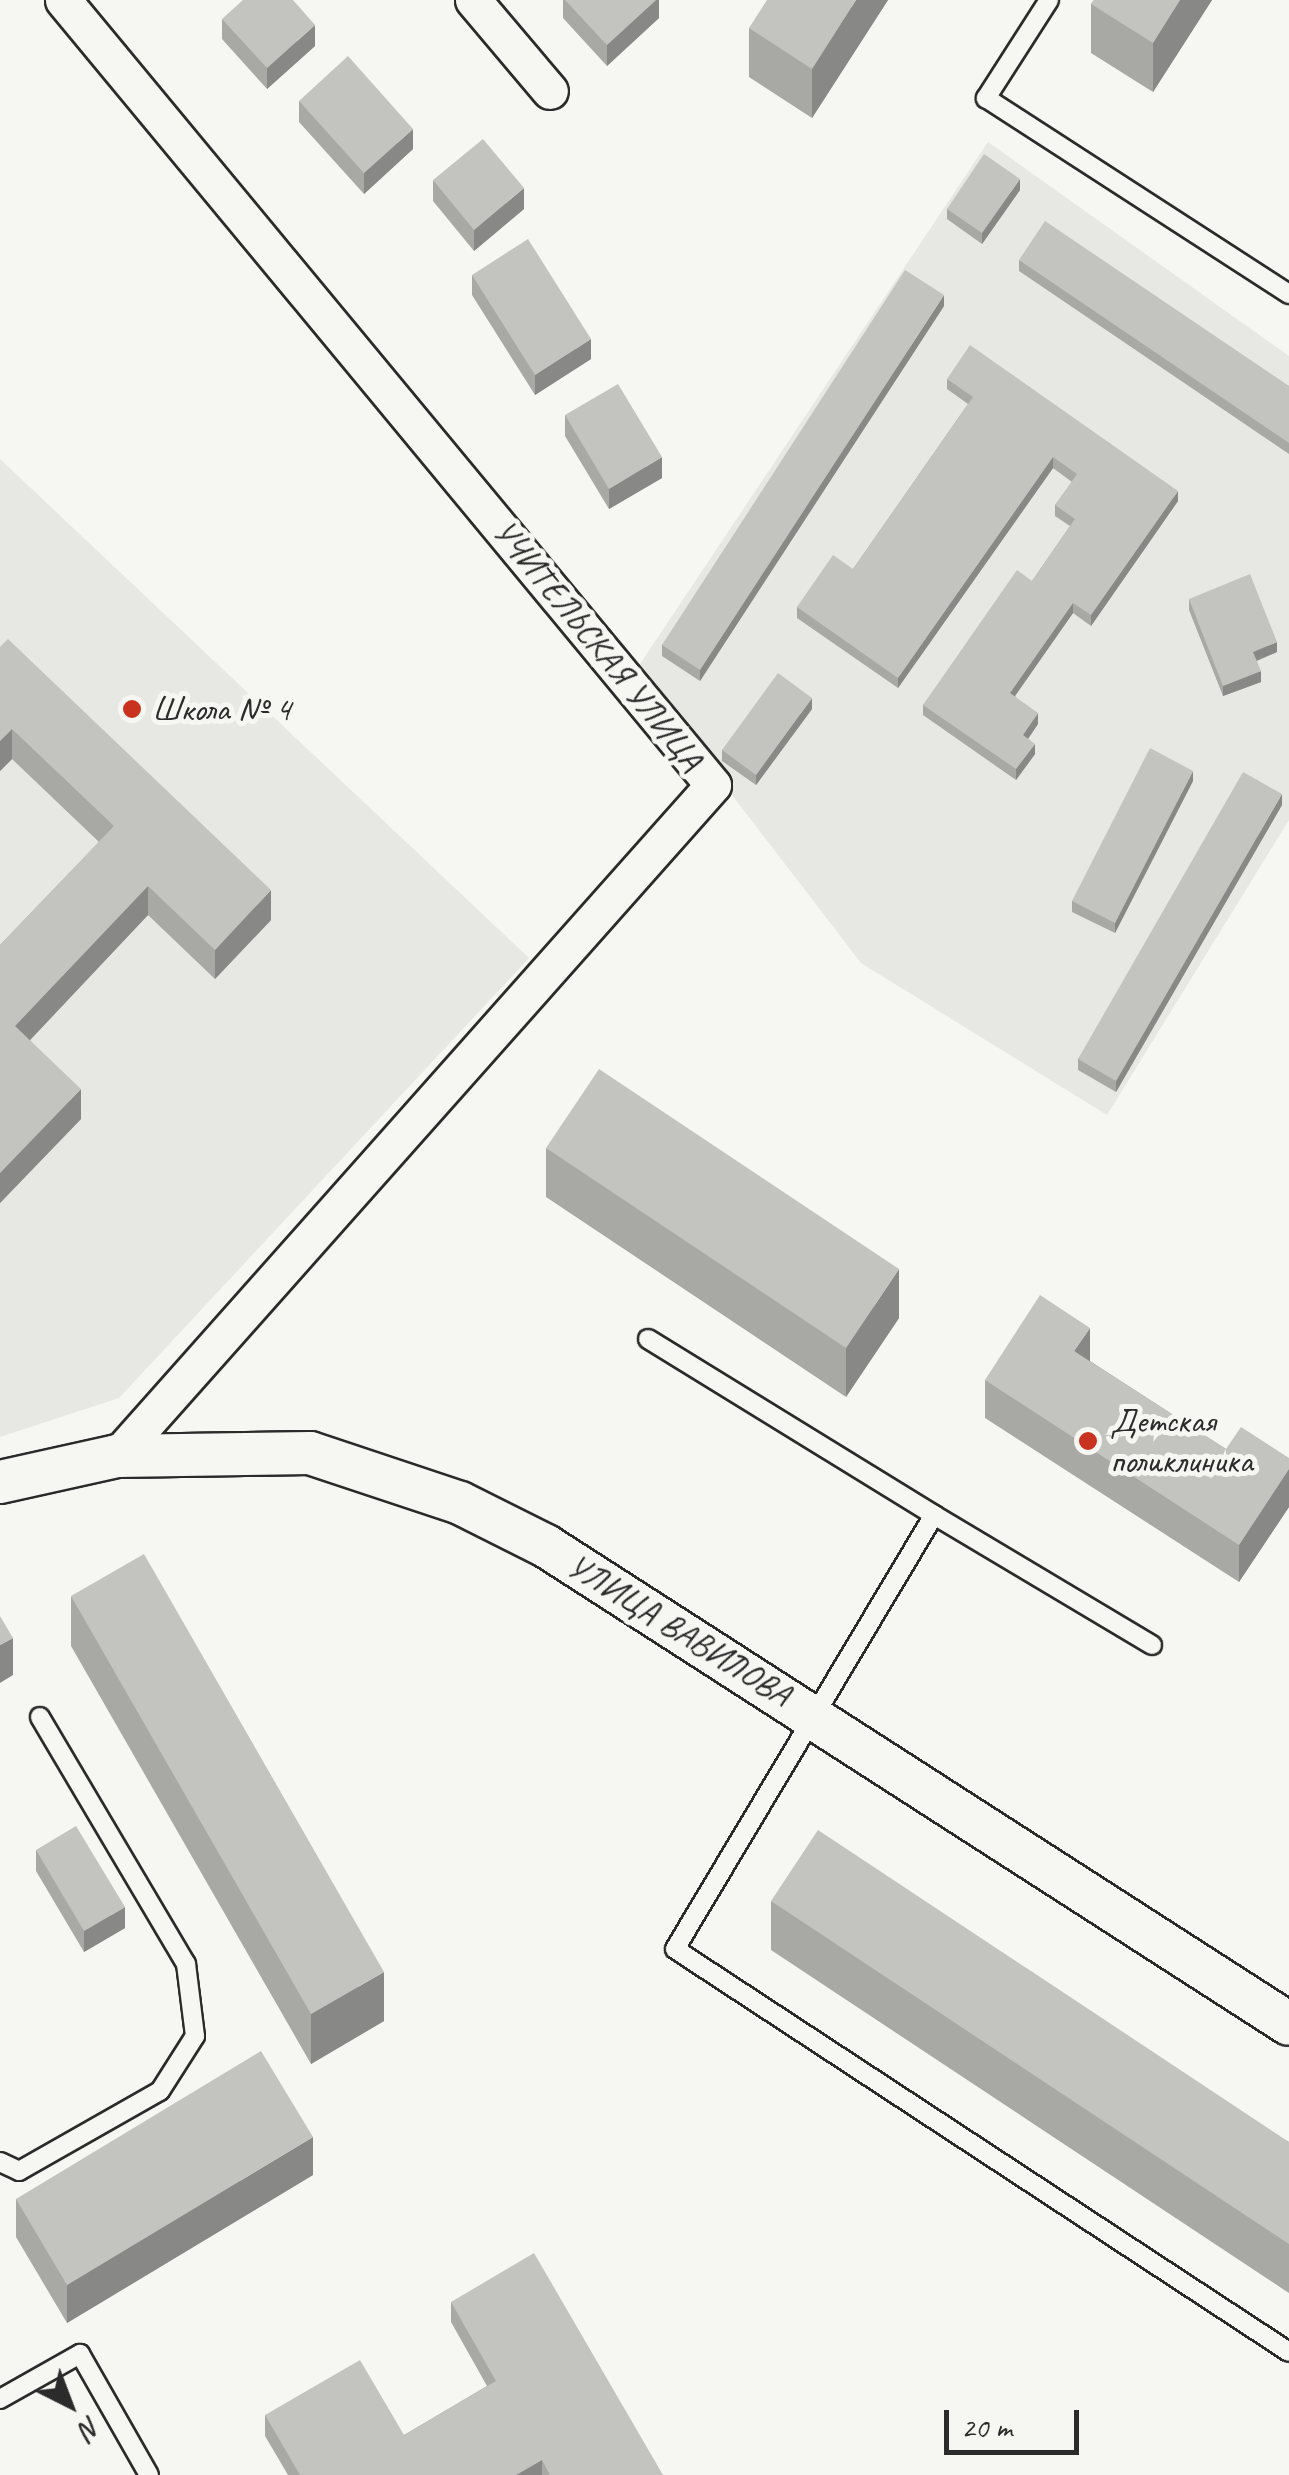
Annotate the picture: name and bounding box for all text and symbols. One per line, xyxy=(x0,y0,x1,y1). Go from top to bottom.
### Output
street label: УЧИТЕЛЬСКАЯ УЛИЦА xyxy=(485,512,711,778)
place label: Школа № 4 xyxy=(152,688,291,730)
marker: Школа № 4 xyxy=(121,698,143,720)
place label: Детская поликлиника xyxy=(1110,1400,1253,1482)
marker: Детская поликлиника xyxy=(1075,1428,1101,1454)
street label: УЛИЦА ВАВИЛОВА xyxy=(559,1544,799,1716)
north arrow xyxy=(20,2355,120,2455)
scale bar xyxy=(949,2390,1084,2452)
text: 20 m xyxy=(961,2408,1012,2446)
text: N xyxy=(72,2409,109,2446)

